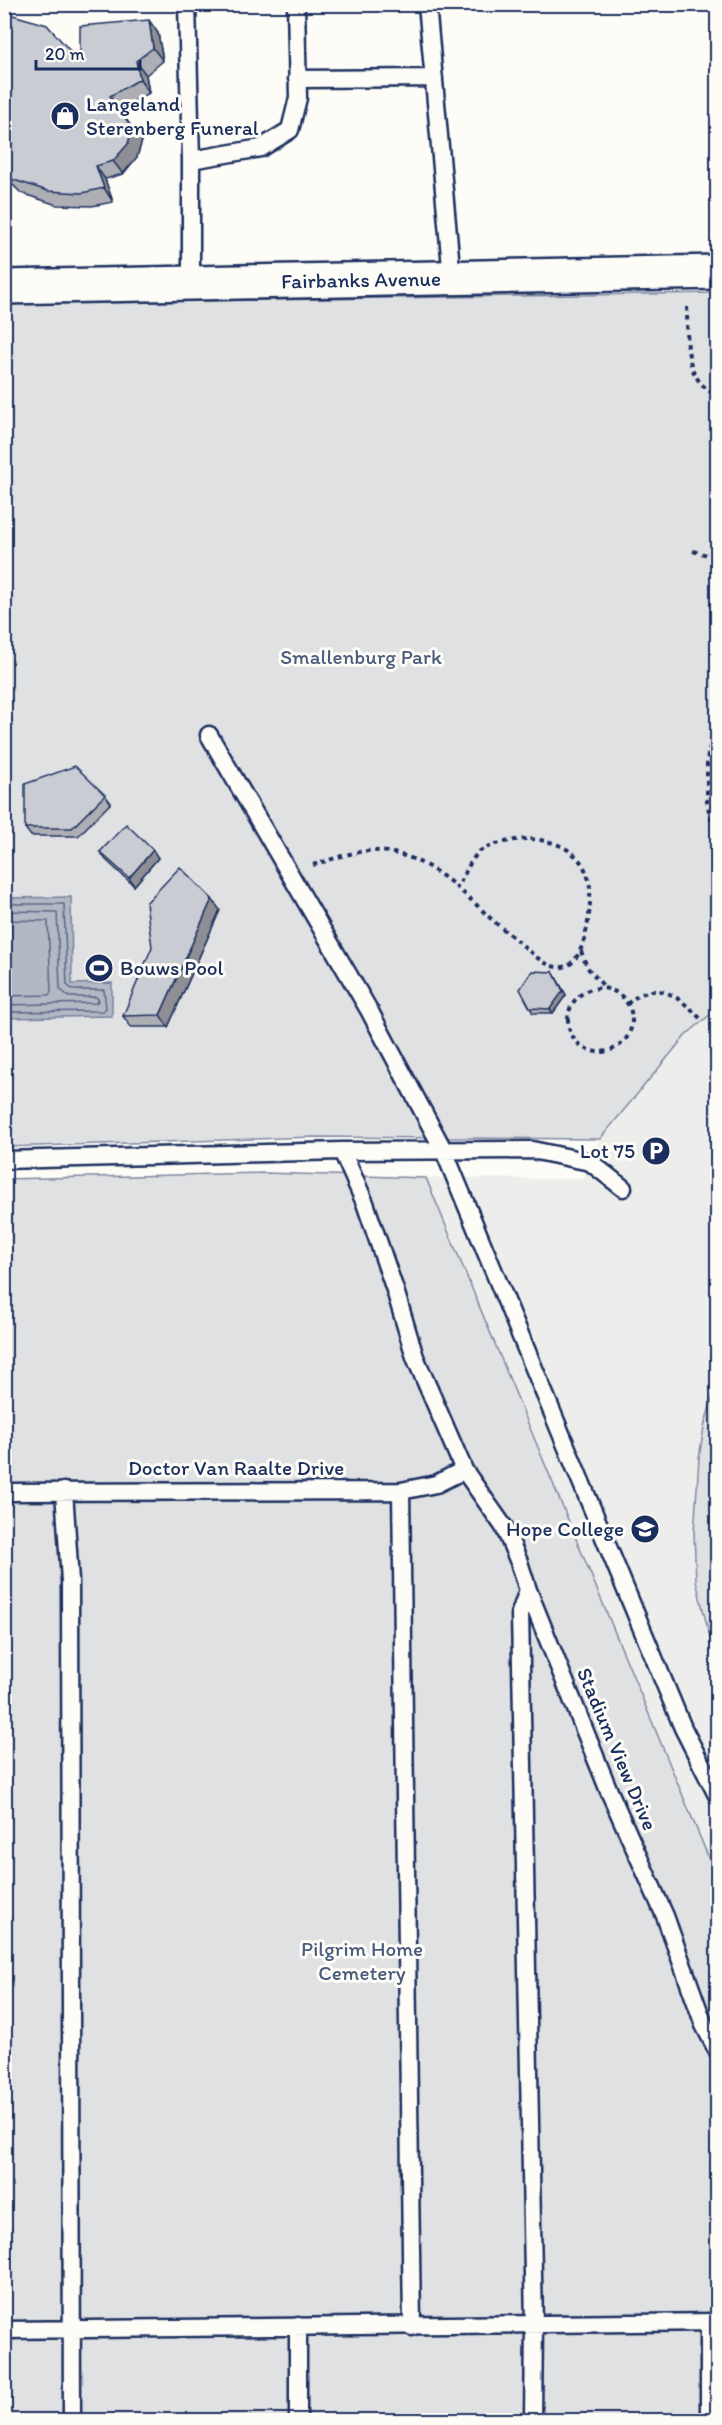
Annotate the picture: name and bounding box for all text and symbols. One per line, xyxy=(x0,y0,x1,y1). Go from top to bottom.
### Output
scale bar xyxy=(36,33,140,71)
text: 20 m xyxy=(45,43,85,65)
place label: Langeland Sterenberg Funeral xyxy=(86,91,259,140)
shop icon: Langeland Sterenberg Funeral xyxy=(49,100,81,132)
street label: Fairbanks Avenue xyxy=(281,266,441,293)
park label: Smallenburg Park xyxy=(280,644,442,669)
sports icon: Bouws Pool xyxy=(83,952,115,984)
place label: Bouws Pool xyxy=(120,955,224,980)
parking icon: Lot 75 xyxy=(640,1135,672,1167)
place label: Lot 75 xyxy=(580,1138,635,1163)
street label: Doctor Van Raalte Drive xyxy=(128,1455,344,1480)
school or university icon: Hope College xyxy=(629,1513,661,1545)
place label: Hope College xyxy=(506,1516,624,1541)
street label: Stadium View Drive xyxy=(572,1664,663,1834)
park label: Pilgrim Home Cemetery xyxy=(301,1936,423,1985)

